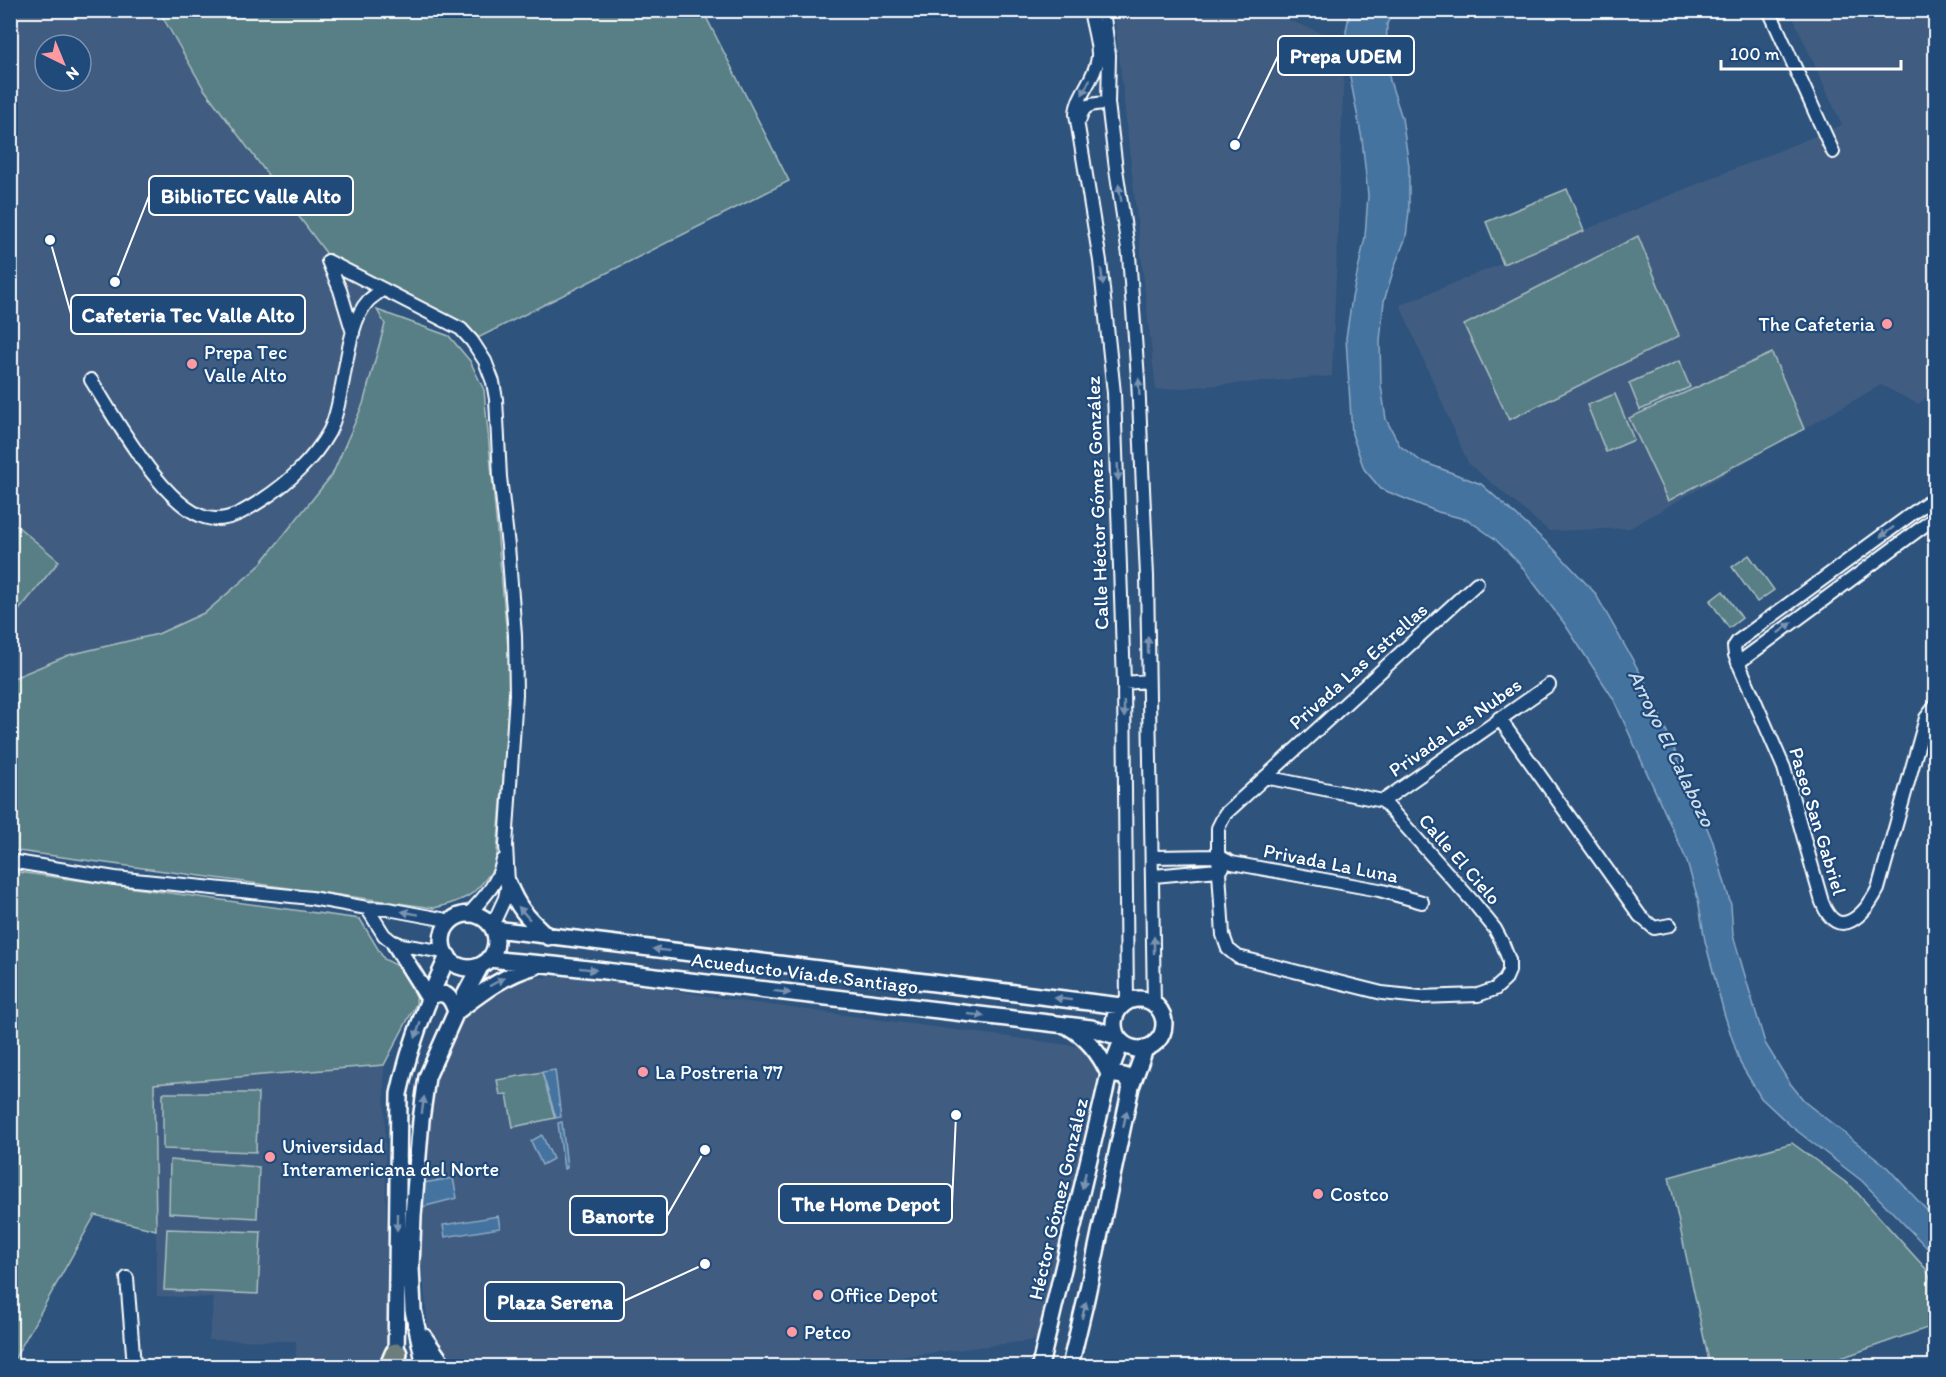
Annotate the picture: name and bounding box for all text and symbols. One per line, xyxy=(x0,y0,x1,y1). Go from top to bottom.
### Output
north arrow xyxy=(33,33,93,93)
scale bar xyxy=(1721,33,1901,71)
callout: Prepa UDEM xyxy=(1278,36,1414,75)
text: Prepa UDEM xyxy=(1290,43,1402,69)
text: 100 m xyxy=(1730,43,1780,65)
text: N xyxy=(62,63,83,84)
one-way arrow xyxy=(1081,79,1091,96)
callout: BiblioTEC Valle Alto xyxy=(149,176,353,215)
text: BiblioTEC Valle Alto xyxy=(161,183,342,208)
one-way arrow xyxy=(1115,184,1124,203)
one-way arrow xyxy=(1097,268,1107,287)
callout: Cafeteria Tec Valle Alto xyxy=(71,295,305,334)
text: Cafeteria Tec Valle Alto xyxy=(81,302,295,327)
place label: The Cafeteria xyxy=(1759,312,1876,336)
marker: The Cafeteria xyxy=(1880,317,1894,331)
place label: Prepa Tec Valle Alto xyxy=(204,340,287,387)
marker: Prepa Tec Valle Alto xyxy=(185,357,199,371)
street label: Calle Héctor Gómez González xyxy=(1081,376,1113,630)
one-way arrow xyxy=(1134,378,1143,397)
one-way arrow xyxy=(1113,462,1123,481)
one-way arrow xyxy=(1880,526,1896,538)
street label: Privada Las Estrellas xyxy=(1284,597,1432,735)
one-way arrow xyxy=(1776,622,1792,634)
one-way arrow xyxy=(1143,636,1153,655)
water label: Arroyo El Calabozo xyxy=(1623,665,1721,832)
street label: Privada Las Nubes xyxy=(1384,672,1526,782)
one-way arrow xyxy=(1119,699,1129,718)
street label: Paseo San Gabriel xyxy=(1784,744,1852,898)
street label: Calle El Cielo xyxy=(1414,808,1506,910)
street label: Privada La Luna xyxy=(1261,838,1401,888)
one-way arrow xyxy=(518,906,531,921)
one-way arrow xyxy=(400,908,419,917)
one-way arrow xyxy=(1149,936,1159,955)
one-way arrow xyxy=(651,945,670,955)
street label: Acueducto Vía de Santiago xyxy=(690,947,920,999)
one-way arrow xyxy=(579,964,598,974)
one-way arrow xyxy=(489,977,506,987)
one-way arrow xyxy=(773,987,792,997)
one-way arrow xyxy=(1053,994,1072,1003)
one-way arrow xyxy=(966,1010,985,1019)
one-way arrow xyxy=(412,1021,422,1039)
place label: La Postreria 77 xyxy=(655,1060,783,1084)
marker: La Postreria 77 xyxy=(636,1065,650,1079)
street label: Héctor Gómez González xyxy=(1023,1095,1093,1302)
one-way arrow xyxy=(418,1096,427,1115)
one-way arrow xyxy=(1120,1110,1130,1128)
place label: Universidad Interamericana del Norte xyxy=(282,1134,499,1181)
marker: Universidad Interamericana del Norte xyxy=(263,1150,277,1164)
one-way arrow xyxy=(1079,1171,1089,1190)
place label: Costco xyxy=(1330,1182,1389,1206)
callout: The Home Depot xyxy=(779,1184,952,1223)
marker: Costco xyxy=(1311,1187,1325,1201)
text: The Home Depot xyxy=(791,1191,940,1217)
callout: Banorte xyxy=(570,1196,667,1235)
text: Banorte xyxy=(582,1203,654,1228)
one-way arrow xyxy=(392,1213,402,1232)
callout: Plaza Serena xyxy=(485,1282,624,1321)
place label: Office Depot xyxy=(830,1283,938,1307)
marker: Office Depot xyxy=(811,1288,825,1302)
text: Plaza Serena xyxy=(497,1289,614,1314)
one-way arrow xyxy=(1079,1301,1089,1319)
place label: Petco xyxy=(804,1320,851,1344)
marker: Petco xyxy=(785,1325,799,1339)

